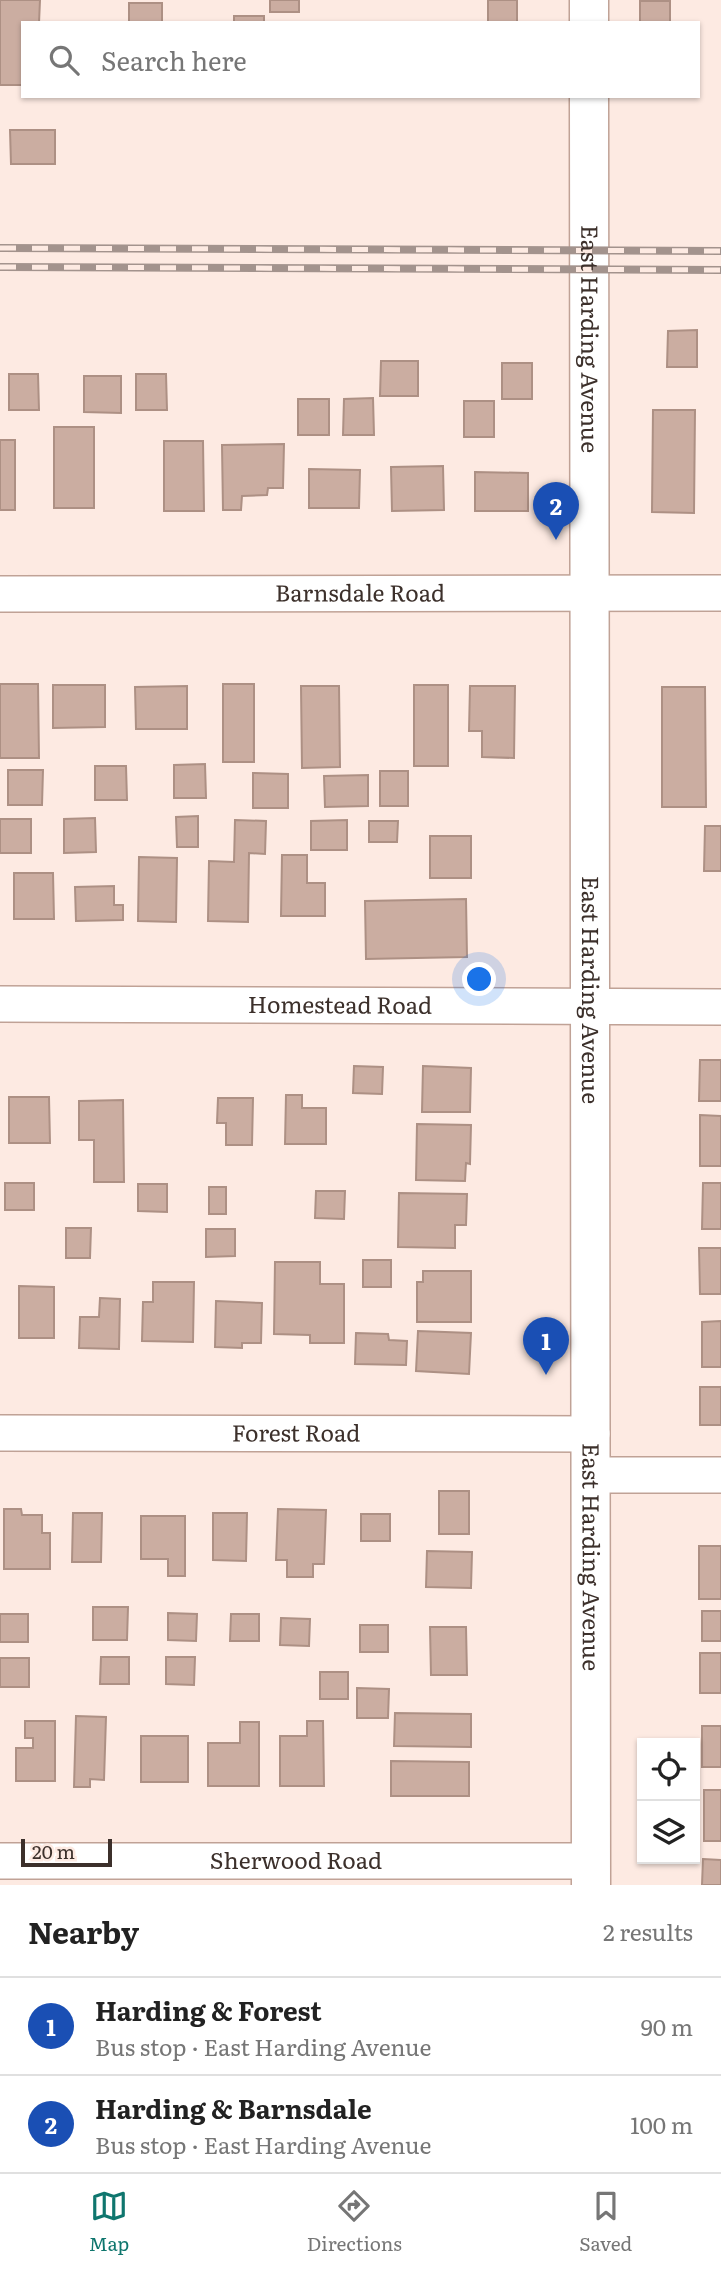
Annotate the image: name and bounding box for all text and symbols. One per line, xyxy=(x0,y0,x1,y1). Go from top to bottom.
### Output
search box xyxy=(21,21,700,98)
text: Search here xyxy=(101,40,247,79)
icon: search xyxy=(45,41,83,79)
street label: East Harding Avenue xyxy=(574,225,608,453)
pin: 2 xyxy=(533,482,579,540)
street label: Barnsdale Road xyxy=(275,574,445,609)
street label: East Harding Avenue xyxy=(575,876,609,1104)
your location xyxy=(462,962,496,996)
street label: Homestead Road xyxy=(248,986,432,1021)
pin: 1 xyxy=(523,1317,569,1375)
street label: Forest Road xyxy=(232,1414,360,1449)
street label: East Harding Avenue xyxy=(576,1443,610,1671)
map controls xyxy=(637,1738,700,1864)
button: locate xyxy=(637,1738,700,1801)
button: layers xyxy=(637,1801,700,1864)
scale bar xyxy=(21,1836,112,1868)
text: 20 m xyxy=(32,1837,75,1865)
street label: Sherwood Road xyxy=(210,1842,382,1876)
text: Nearby xyxy=(28,1909,139,1953)
text: 2 results xyxy=(603,1914,693,1948)
text: Harding & Forest xyxy=(95,1990,322,2029)
text: 1 xyxy=(46,2009,56,2043)
text: 90 m xyxy=(641,2009,693,2043)
text: Bus stop · East Harding Avenue xyxy=(95,2029,432,2063)
text: Harding & Barnsdale xyxy=(95,2088,372,2127)
text: 2 xyxy=(45,2107,57,2141)
text: 100 m xyxy=(630,2107,693,2141)
text: Bus stop · East Harding Avenue xyxy=(95,2127,432,2161)
tab: Map xyxy=(89,2187,129,2257)
tab: Directions xyxy=(307,2187,402,2257)
tab: Saved xyxy=(579,2187,632,2257)

